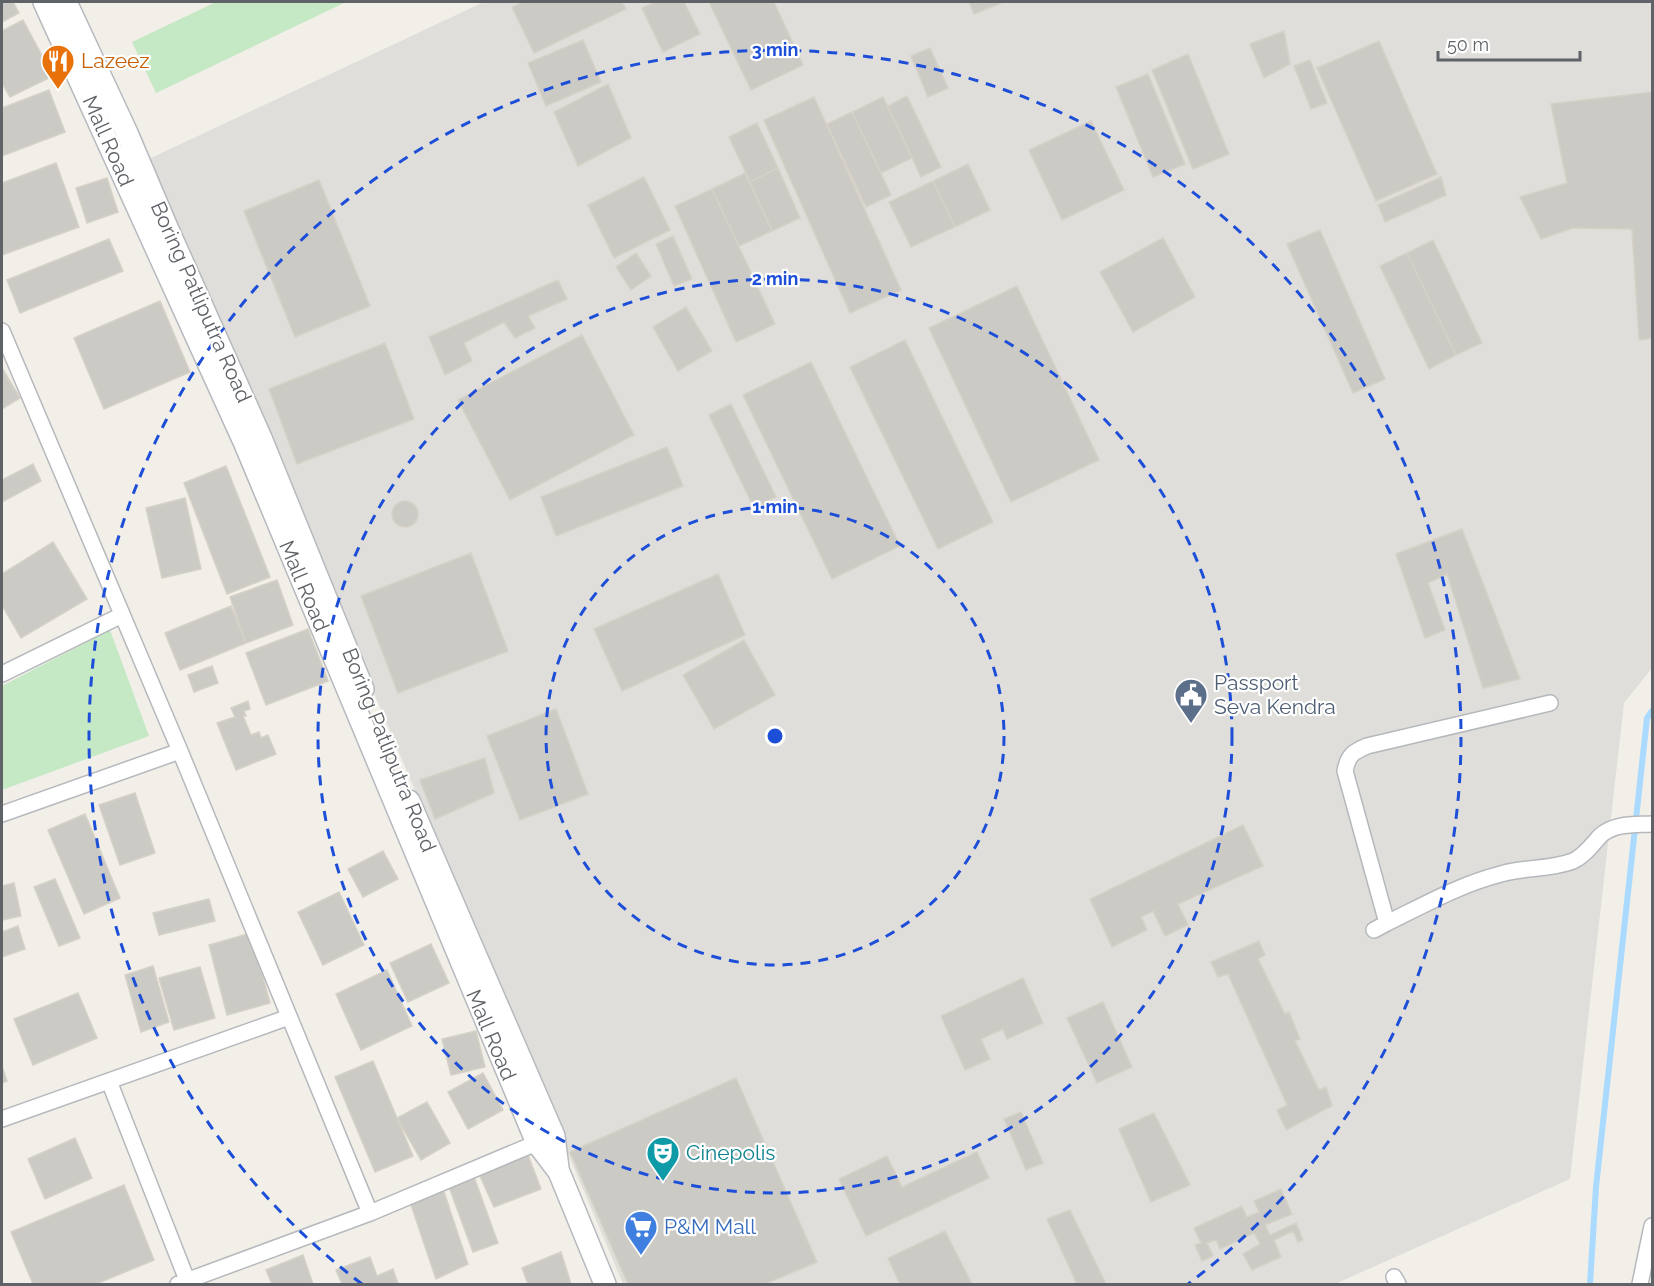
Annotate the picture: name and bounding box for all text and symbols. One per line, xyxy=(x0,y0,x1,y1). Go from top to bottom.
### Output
scale bar xyxy=(1438,24,1580,62)
text: 50 m xyxy=(1447,34,1489,55)
text: 3 min xyxy=(752,39,798,60)
restaurant icon: Lazeez xyxy=(40,43,76,90)
place label: Lazeez xyxy=(81,48,150,73)
street label: Mall Road xyxy=(77,92,139,190)
street label: Boring Patliputra Road xyxy=(146,197,257,406)
text: 2 min xyxy=(752,268,798,289)
text: 1 min xyxy=(752,496,798,517)
street label: Mall Road xyxy=(274,537,335,635)
street label: Boring Patliputra Road xyxy=(337,644,442,855)
place label: Passport Seva Kendra xyxy=(1214,670,1336,719)
public building icon: Passport Seva Kendra xyxy=(1173,677,1209,724)
centre of rings xyxy=(765,726,785,746)
street label: Mall Road xyxy=(461,986,522,1084)
theatre icon: Cinepolis xyxy=(645,1135,681,1182)
place label: Cinepolis xyxy=(686,1140,775,1165)
supermarket icon: P&M Mall xyxy=(623,1209,659,1256)
place label: P&M Mall xyxy=(664,1214,756,1239)

